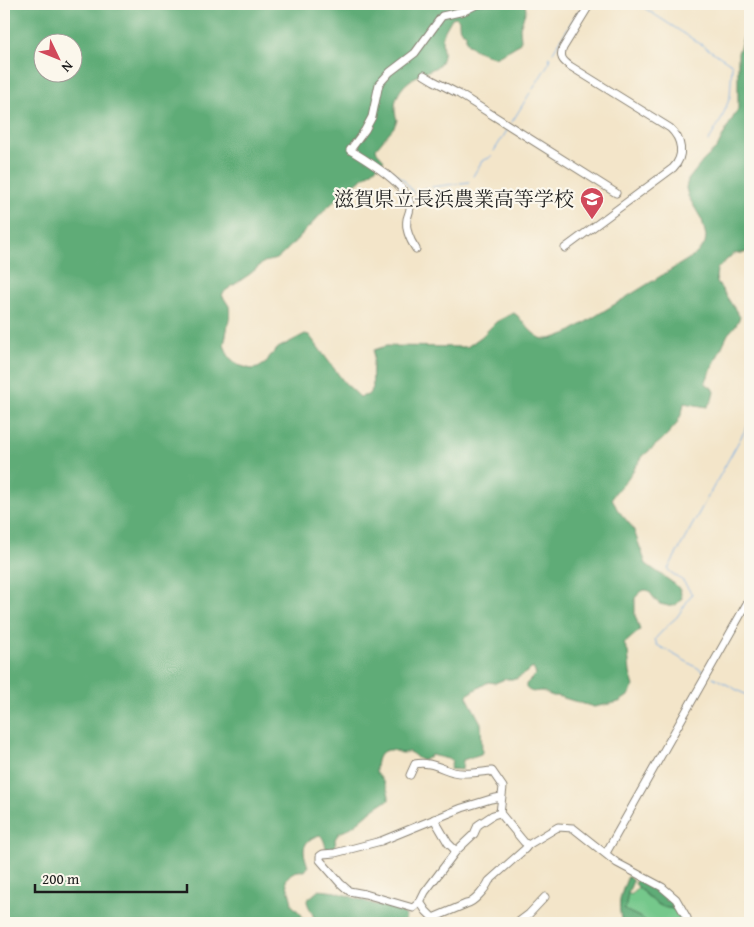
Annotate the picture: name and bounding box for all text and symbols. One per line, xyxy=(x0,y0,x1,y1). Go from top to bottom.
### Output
north arrow xyxy=(32,32,82,82)
text: N xyxy=(57,57,78,78)
place label: 滋賀県立長浜農業高等学校 xyxy=(334,184,574,213)
school or university icon: 滋賀県立長浜農業高等学校 xyxy=(579,186,605,220)
scale bar xyxy=(35,862,188,894)
text: 200 m xyxy=(42,868,80,889)

